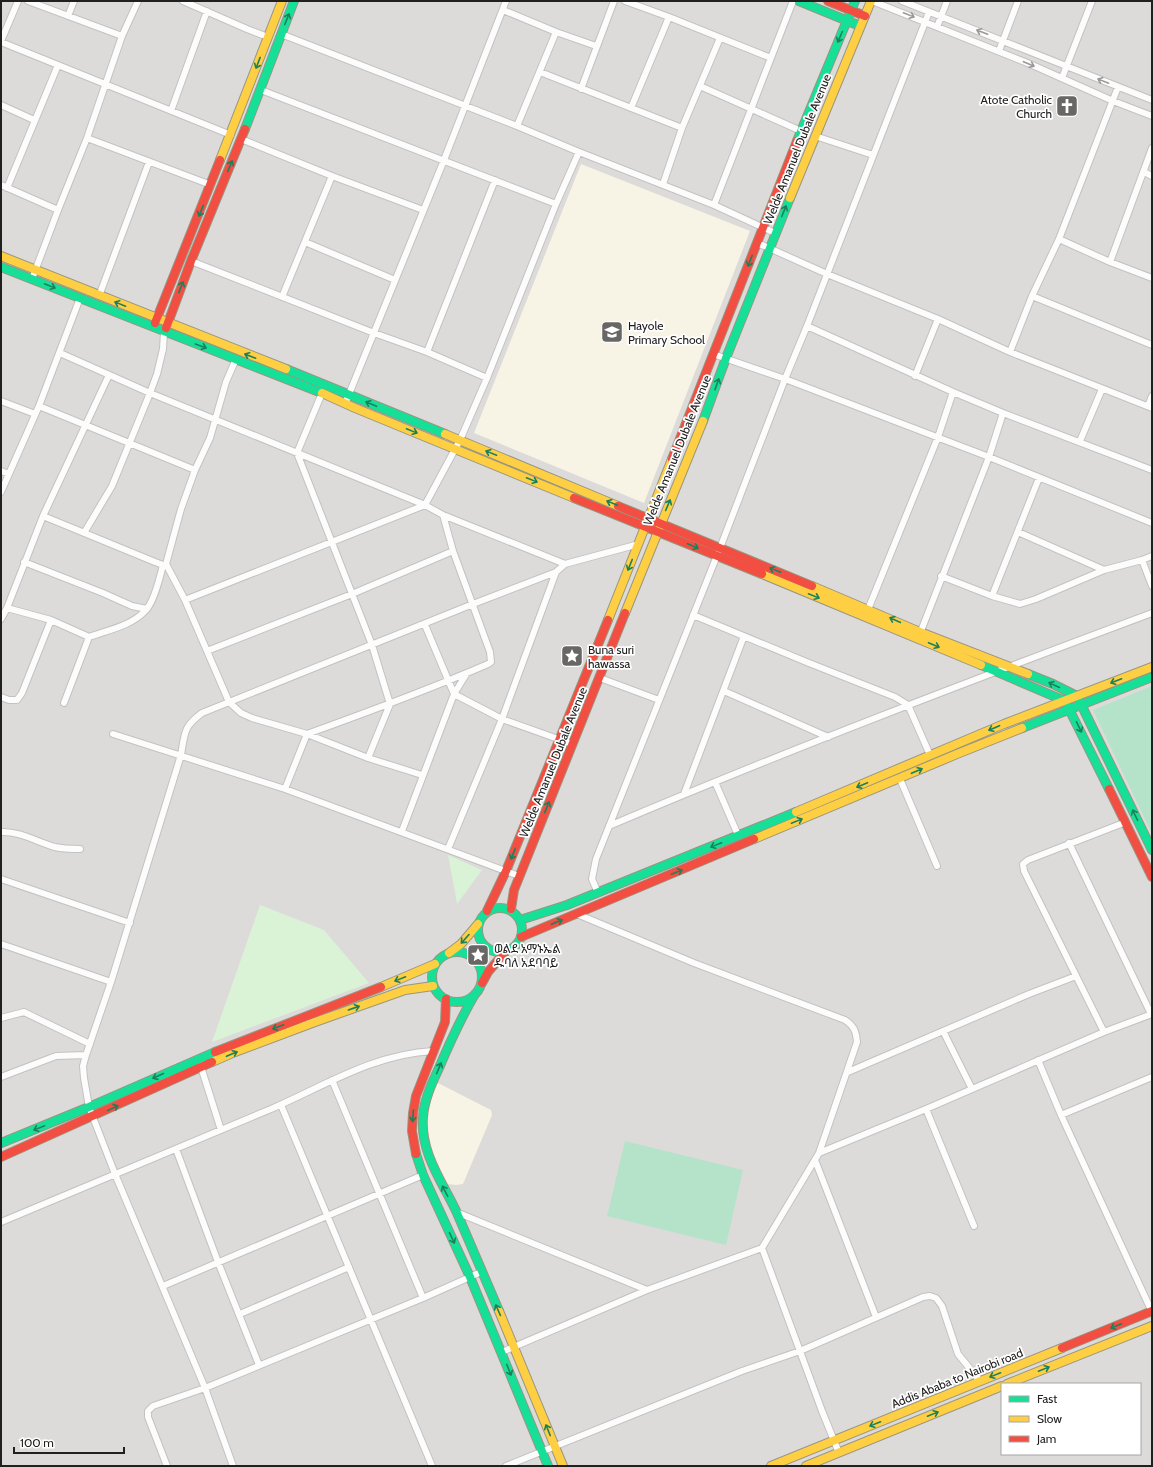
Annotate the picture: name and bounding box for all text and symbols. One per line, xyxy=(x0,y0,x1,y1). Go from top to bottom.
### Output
one-way arrow xyxy=(902,12,914,20)
one-way arrow xyxy=(284,13,292,25)
one-way arrow xyxy=(977,28,989,36)
one-way arrow xyxy=(836,30,843,42)
one-way arrow xyxy=(254,57,262,69)
one-way arrow xyxy=(1023,60,1035,68)
street label: Welde Amanuel Dubale Avenue xyxy=(760,72,834,226)
one-way arrow xyxy=(1097,76,1109,84)
place label: Atote Catholic Church xyxy=(981,92,1053,121)
church icon: Atote Catholic Church xyxy=(1054,93,1080,119)
one-way arrow xyxy=(226,161,234,173)
one-way arrow xyxy=(196,204,204,216)
one-way arrow xyxy=(781,205,789,217)
one-way arrow xyxy=(745,255,753,267)
one-way arrow xyxy=(178,281,186,293)
one-way arrow xyxy=(44,283,56,291)
one-way arrow xyxy=(115,300,127,308)
place label: Hayole Primary School xyxy=(628,318,705,347)
school or university icon: Hayole Primary School xyxy=(599,319,625,345)
one-way arrow xyxy=(194,342,206,350)
one-way arrow xyxy=(245,351,257,359)
street label: Welde Amanuel Dubale Avenue xyxy=(640,373,714,527)
one-way arrow xyxy=(713,379,721,391)
one-way arrow xyxy=(366,399,378,407)
one-way arrow xyxy=(405,428,417,436)
one-way arrow xyxy=(486,449,498,457)
one-way arrow xyxy=(526,477,538,485)
one-way arrow xyxy=(606,499,618,506)
one-way arrow xyxy=(665,499,673,511)
one-way arrow xyxy=(687,543,699,550)
one-way arrow xyxy=(626,558,634,570)
one-way arrow xyxy=(769,566,781,574)
one-way arrow xyxy=(807,592,819,600)
one-way arrow xyxy=(889,616,901,624)
place label: Buna suri hawassa xyxy=(588,642,634,671)
one-way arrow xyxy=(927,642,939,649)
place icon: Buna suri hawassa xyxy=(559,643,585,669)
one-way arrow xyxy=(1110,678,1122,686)
one-way arrow xyxy=(1048,681,1060,688)
street label: Welde Amanuel Dubale Avenue xyxy=(516,685,590,839)
one-way arrow xyxy=(1076,721,1083,733)
one-way arrow xyxy=(989,725,1001,733)
one-way arrow xyxy=(911,767,923,774)
one-way arrow xyxy=(856,781,868,789)
one-way arrow xyxy=(543,802,551,814)
one-way arrow xyxy=(1131,809,1138,821)
one-way arrow xyxy=(791,817,803,825)
one-way arrow xyxy=(710,841,722,849)
one-way arrow xyxy=(509,847,516,859)
one-way arrow xyxy=(671,867,683,875)
one-way arrow xyxy=(551,917,563,925)
one-way arrow xyxy=(460,934,469,944)
place label: ወልደ አማኑኤል ዱባለ አደባባይ xyxy=(494,941,560,970)
place icon: ወልደ አማኑኤል ዱባለ አደባባይ xyxy=(465,942,491,968)
one-way arrow xyxy=(394,976,406,984)
one-way arrow xyxy=(347,1004,360,1011)
one-way arrow xyxy=(273,1023,285,1031)
one-way arrow xyxy=(225,1050,237,1057)
one-way arrow xyxy=(436,1063,443,1075)
one-way arrow xyxy=(153,1073,165,1080)
one-way arrow xyxy=(107,1103,119,1111)
one-way arrow xyxy=(409,1109,416,1122)
one-way arrow xyxy=(33,1124,45,1132)
one-way arrow xyxy=(441,1186,448,1198)
one-way arrow xyxy=(449,1231,456,1243)
one-way arrow xyxy=(494,1305,501,1317)
one-way arrow xyxy=(1110,1323,1122,1330)
street label: Addis Ababa to Nairobi road xyxy=(889,1345,1025,1411)
one-way arrow xyxy=(506,1364,513,1376)
one-way arrow xyxy=(1037,1365,1049,1373)
one-way arrow xyxy=(990,1372,1002,1379)
legend xyxy=(1001,1383,1141,1455)
text: Fast xyxy=(1037,1391,1057,1406)
one-way arrow xyxy=(926,1410,938,1418)
text: Slow xyxy=(1037,1411,1062,1426)
one-way arrow xyxy=(870,1421,882,1428)
one-way arrow xyxy=(544,1424,552,1436)
scale bar xyxy=(14,1429,124,1455)
text: Jam xyxy=(1036,1431,1056,1446)
text: 100 m xyxy=(20,1435,54,1450)

